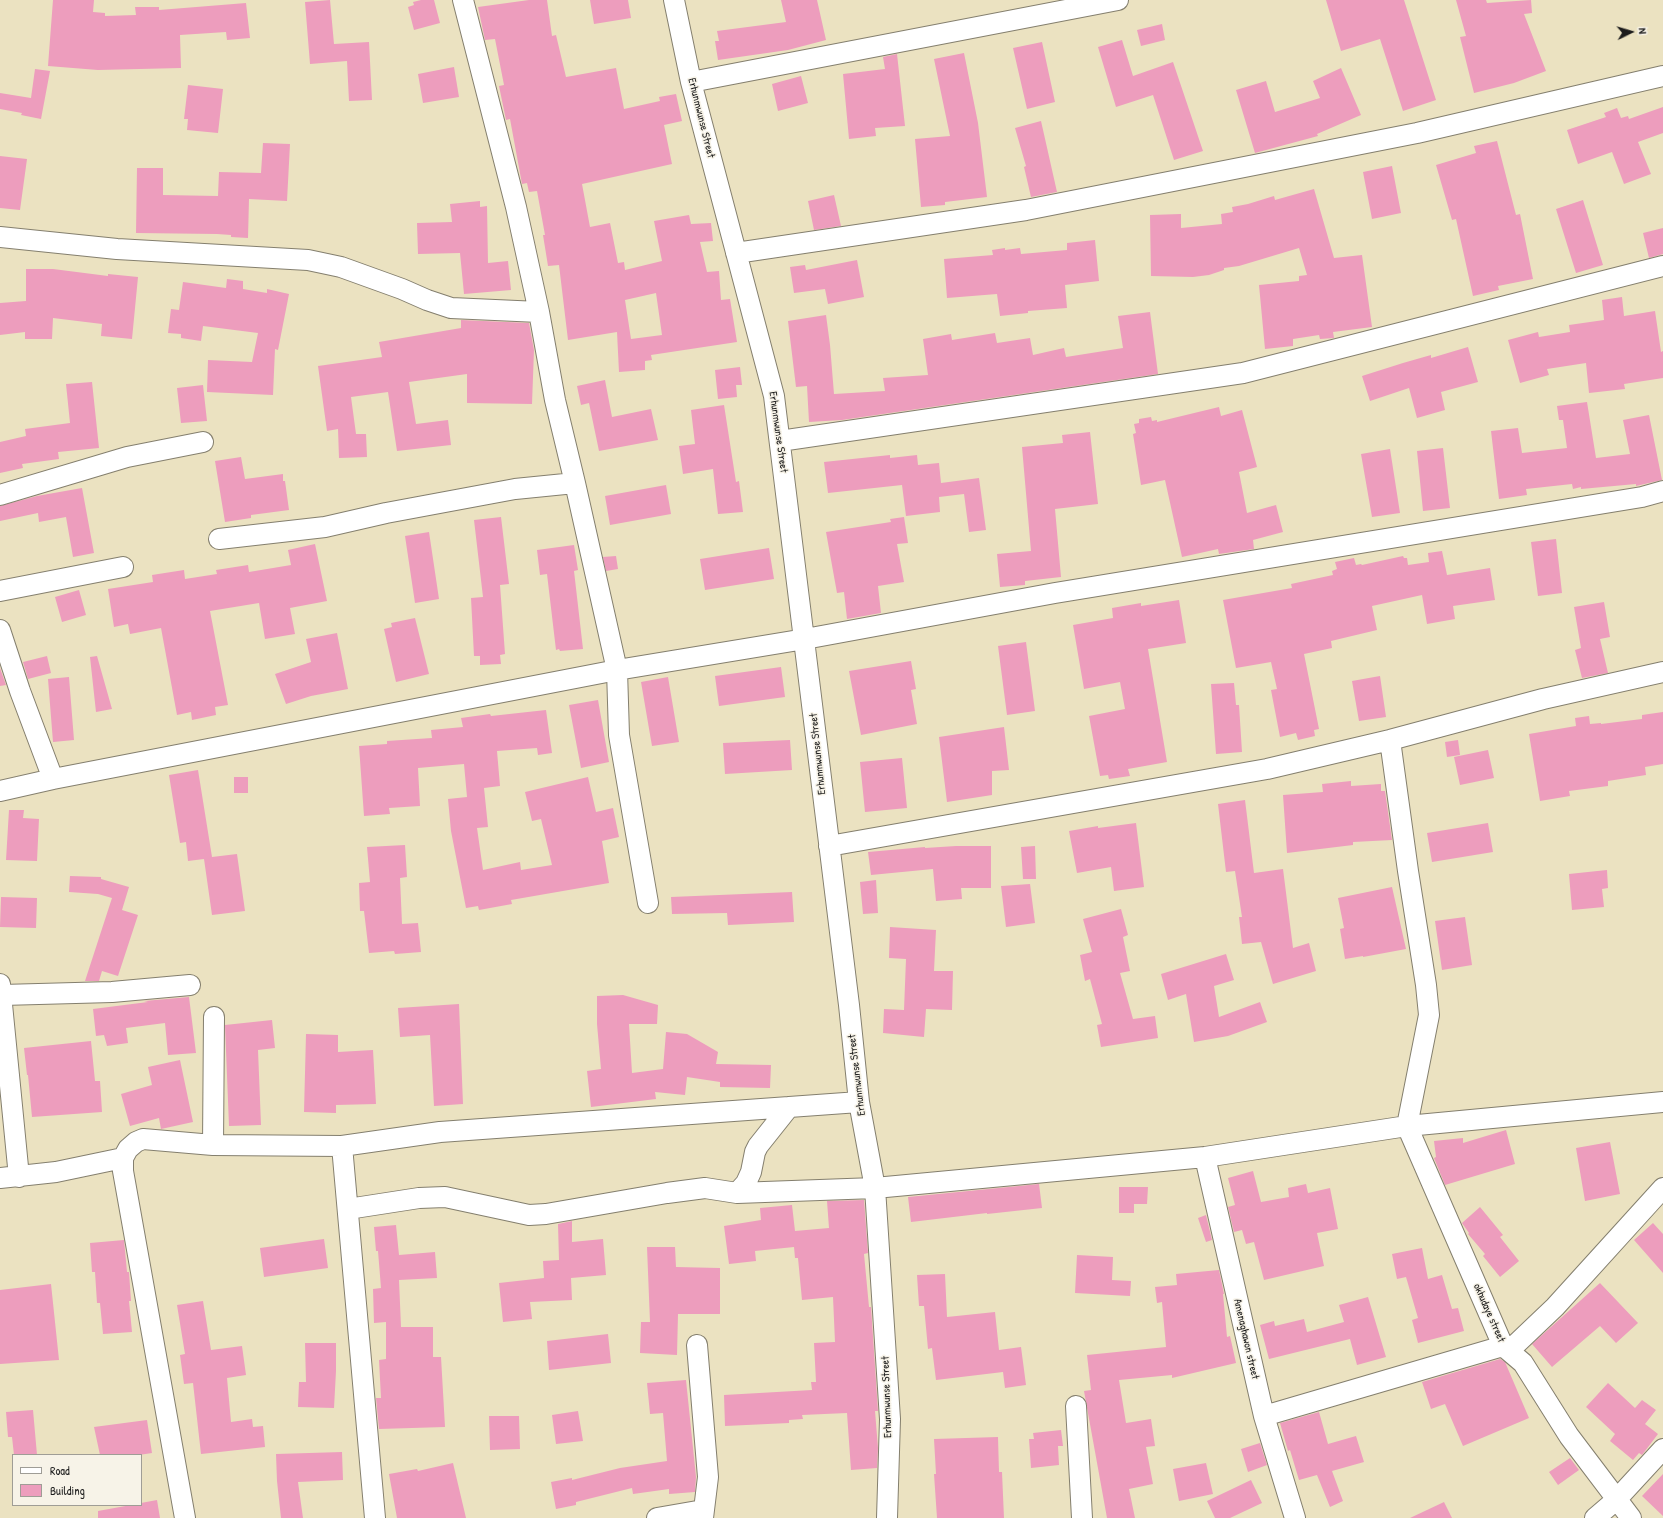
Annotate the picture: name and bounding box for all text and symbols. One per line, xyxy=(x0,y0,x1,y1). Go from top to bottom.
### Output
north arrow xyxy=(1611,12,1651,52)
text: N xyxy=(1636,27,1650,34)
street label: Erhunmwunse Street xyxy=(685,77,717,159)
street label: Erhunmwunse Street xyxy=(766,391,790,473)
street label: Erhunmwunse Street xyxy=(807,713,829,795)
street label: Erhunmwunse Street xyxy=(845,1034,869,1116)
street label: okhudaye street xyxy=(1470,1282,1508,1344)
street label: Amenaghawon street xyxy=(1230,1297,1262,1381)
street label: Erhunmwunse Street xyxy=(879,1356,895,1438)
legend xyxy=(12,1454,142,1506)
text: Road xyxy=(50,1462,70,1479)
text: Building xyxy=(50,1482,85,1499)

